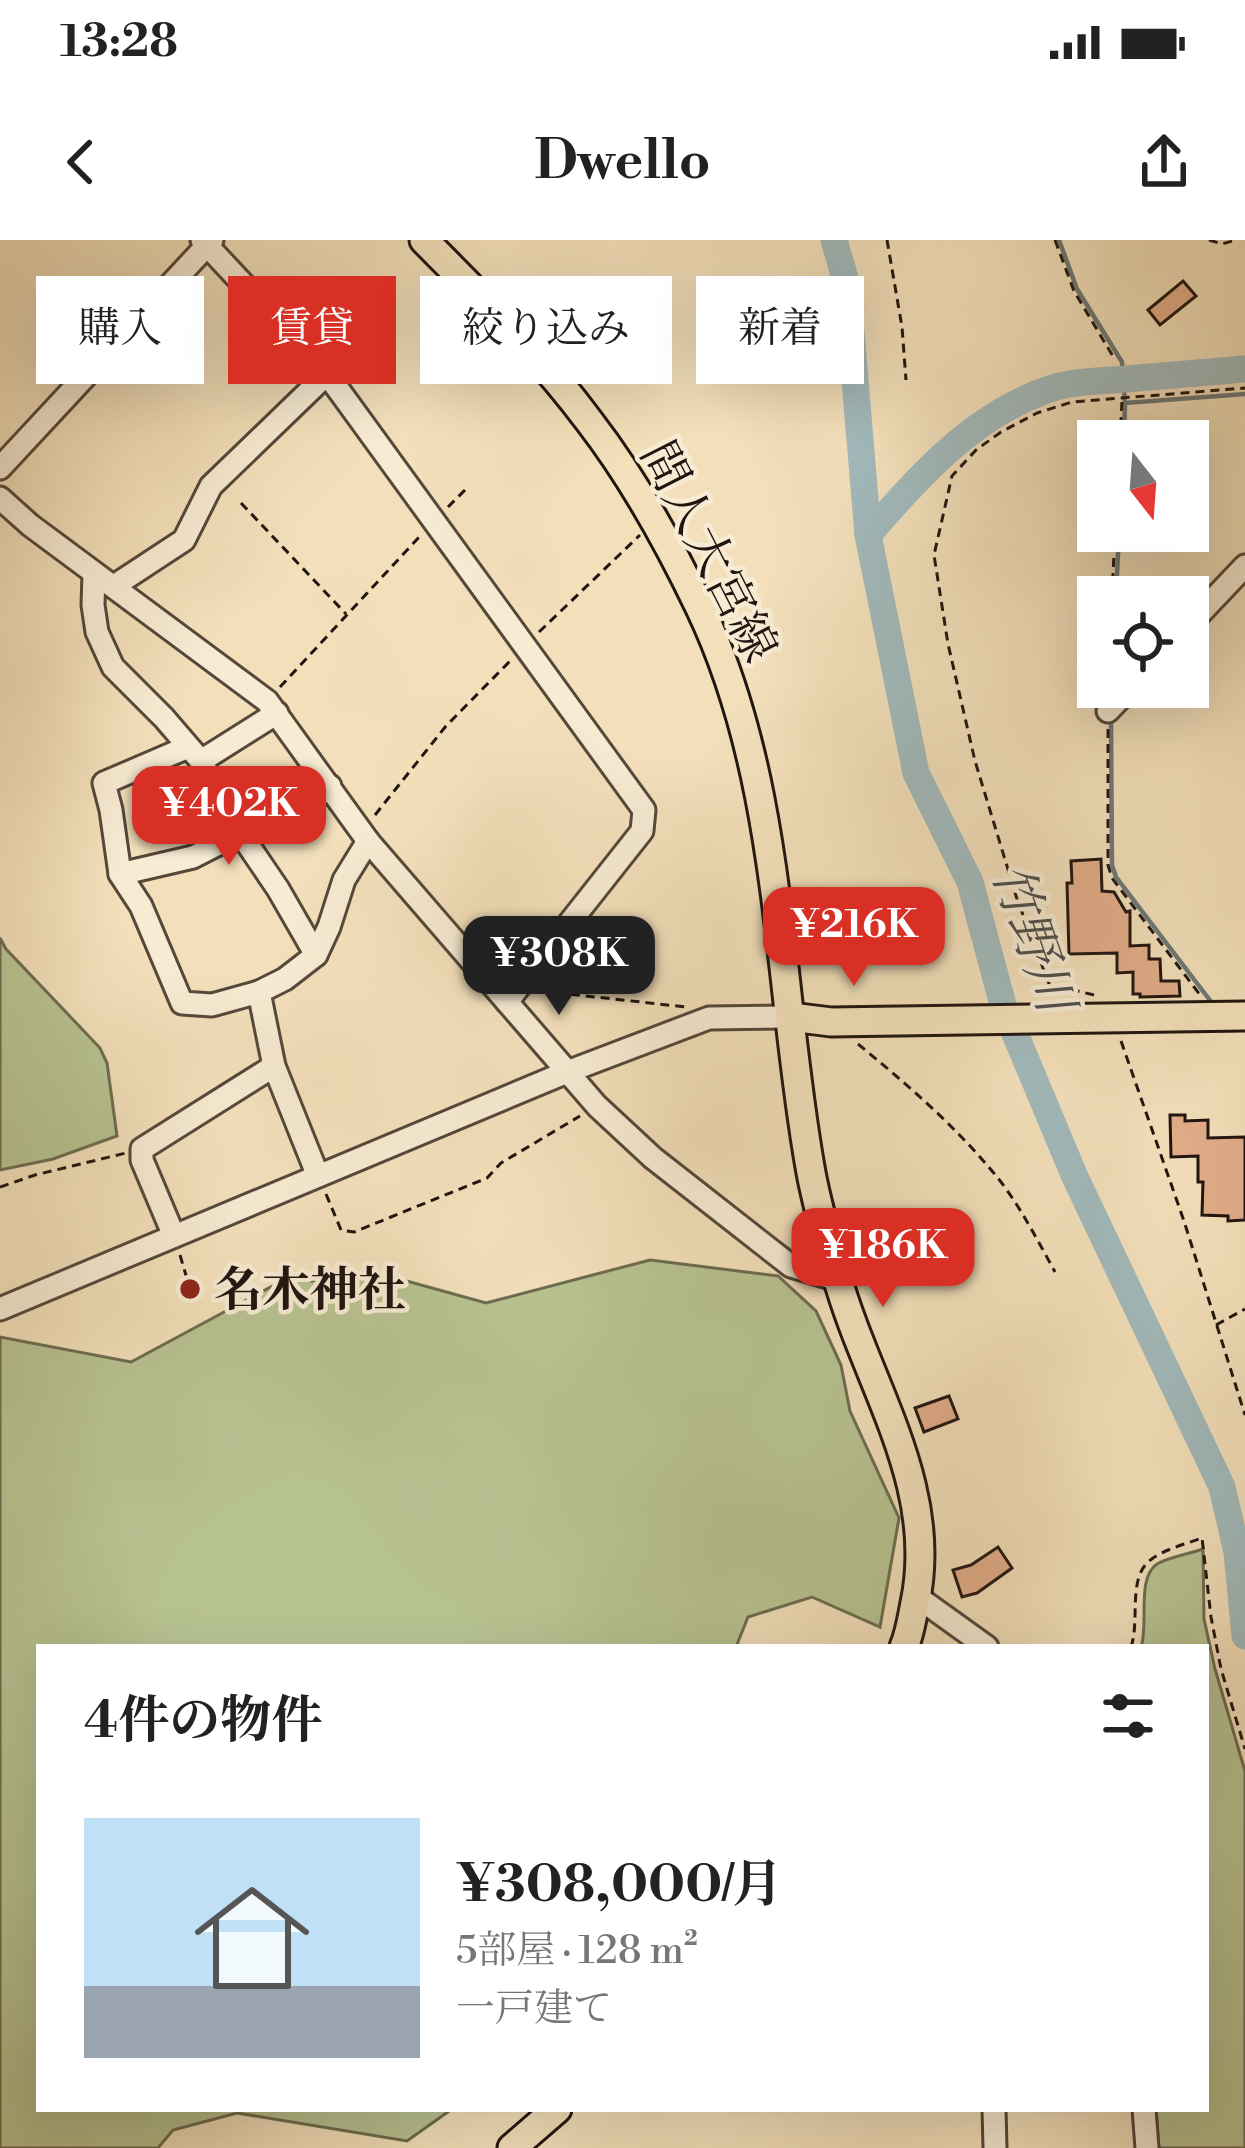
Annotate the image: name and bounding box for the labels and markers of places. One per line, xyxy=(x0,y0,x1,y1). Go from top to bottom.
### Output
pin: ¥402K xyxy=(145,766,313,868)
pin: ¥216K xyxy=(770,887,938,989)
pin: ¥308K xyxy=(475,916,643,1018)
pin: ¥186K xyxy=(799,1208,967,1310)
place label: 名木神社 xyxy=(214,1262,406,1322)
marker: 名木神社 xyxy=(177,1276,203,1302)

